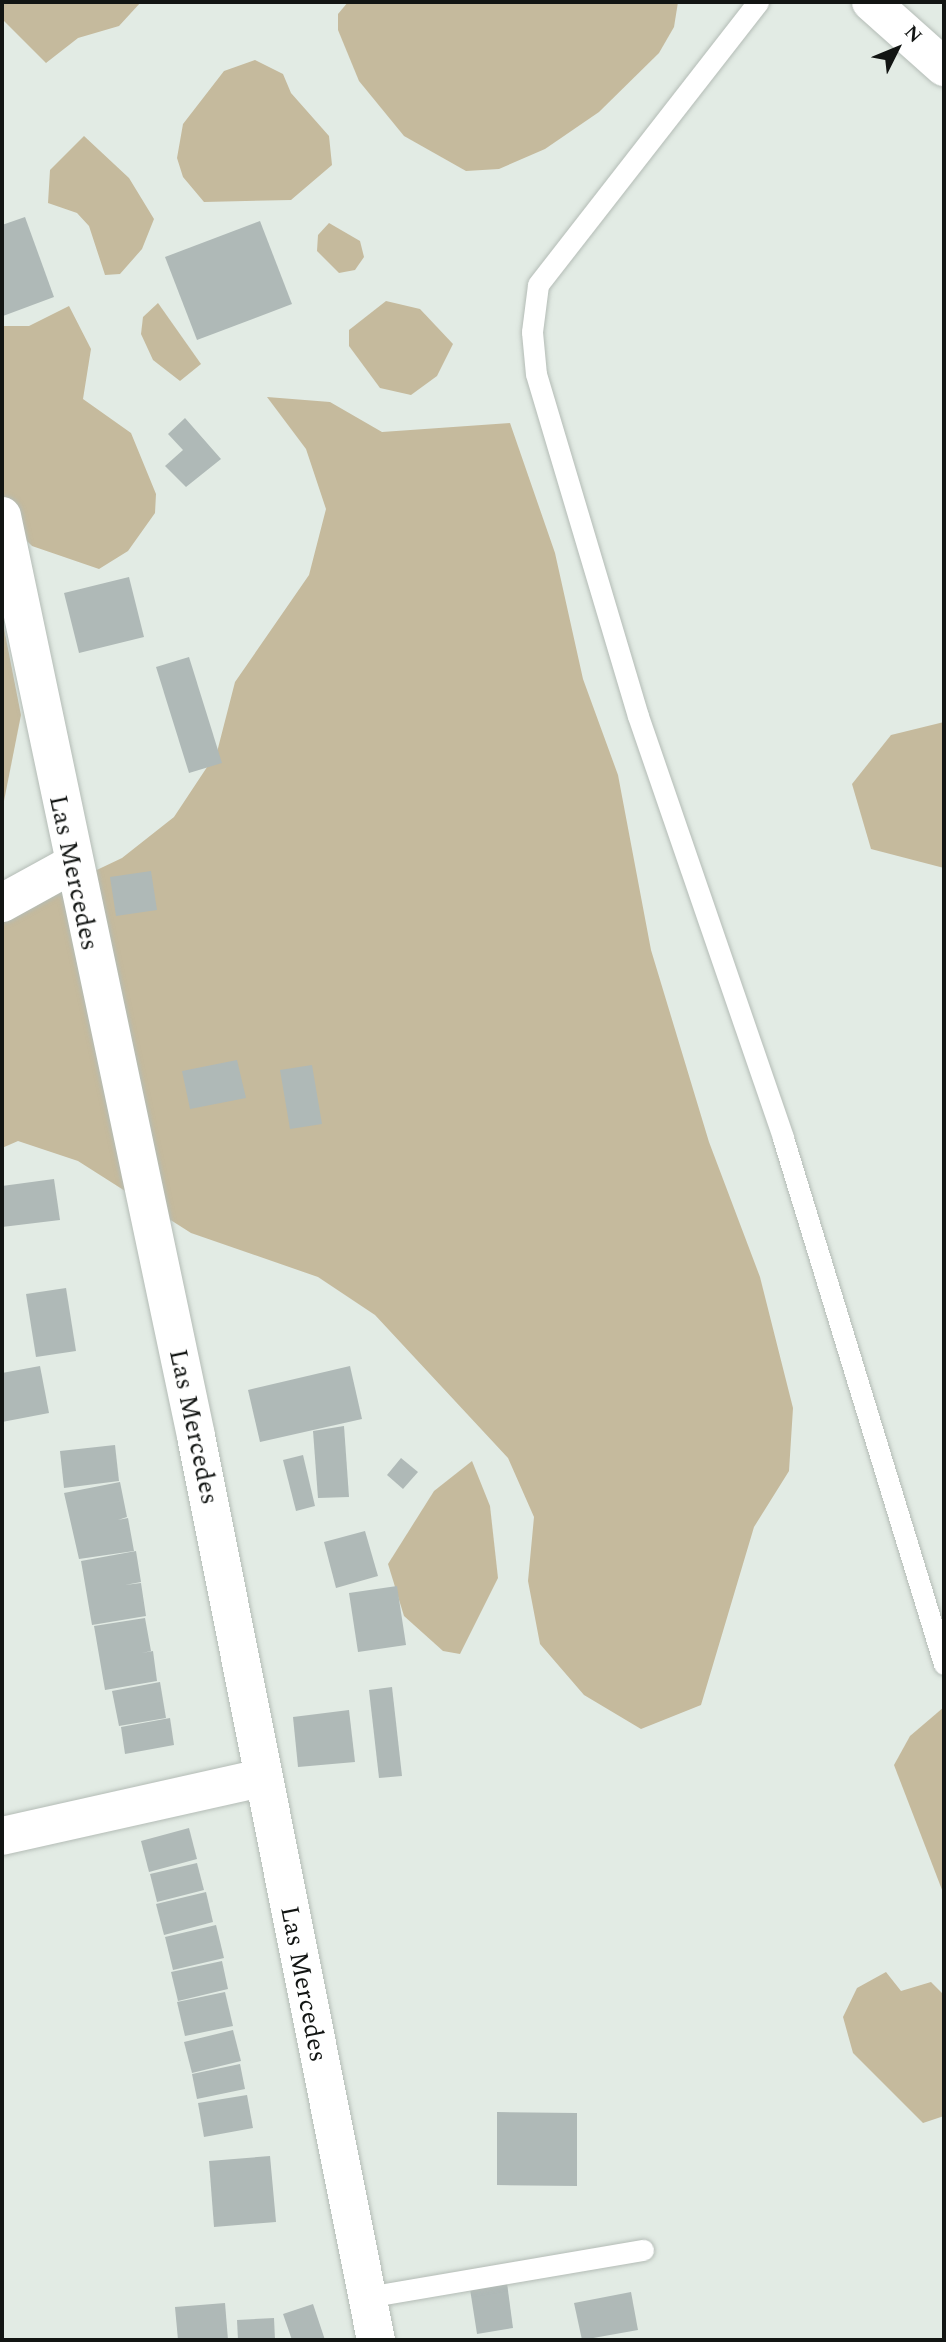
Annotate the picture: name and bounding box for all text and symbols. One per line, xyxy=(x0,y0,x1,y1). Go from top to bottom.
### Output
north arrow xyxy=(862,14,932,84)
text: N xyxy=(897,19,929,50)
street label: Las Mercedes xyxy=(41,792,105,954)
street label: Las Mercedes xyxy=(161,1346,225,1508)
street label: Las Mercedes xyxy=(273,1903,333,2065)

